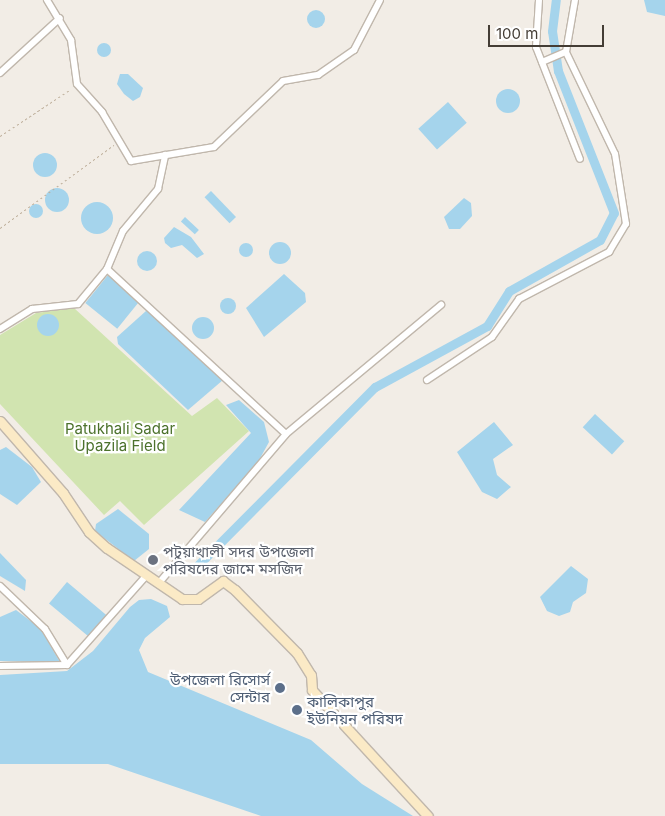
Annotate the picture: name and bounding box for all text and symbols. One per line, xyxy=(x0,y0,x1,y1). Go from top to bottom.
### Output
scale bar xyxy=(490,15,606,47)
text: 100 m xyxy=(496,24,538,43)
park label: Patukhali Sadar Upazila Field xyxy=(65,419,175,454)
place label: পটুয়াখালী সদর উপজেলা পরিষদের জামে মসজিদ xyxy=(163,542,314,577)
marker: পটুয়াখালী সদর উপজেলা পরিষদের জামে মসজিদ xyxy=(147,554,159,566)
place label: উপজেলা রিসোর্স সেন্টার xyxy=(170,670,270,705)
marker: উপজেলা রিসোর্স সেন্টার xyxy=(274,682,286,694)
place label: কালিকাপুর ইউনিয়ন পরিষদ xyxy=(307,692,403,727)
marker: কালিকাপুর ইউনিয়ন পরিষদ xyxy=(291,704,303,716)

